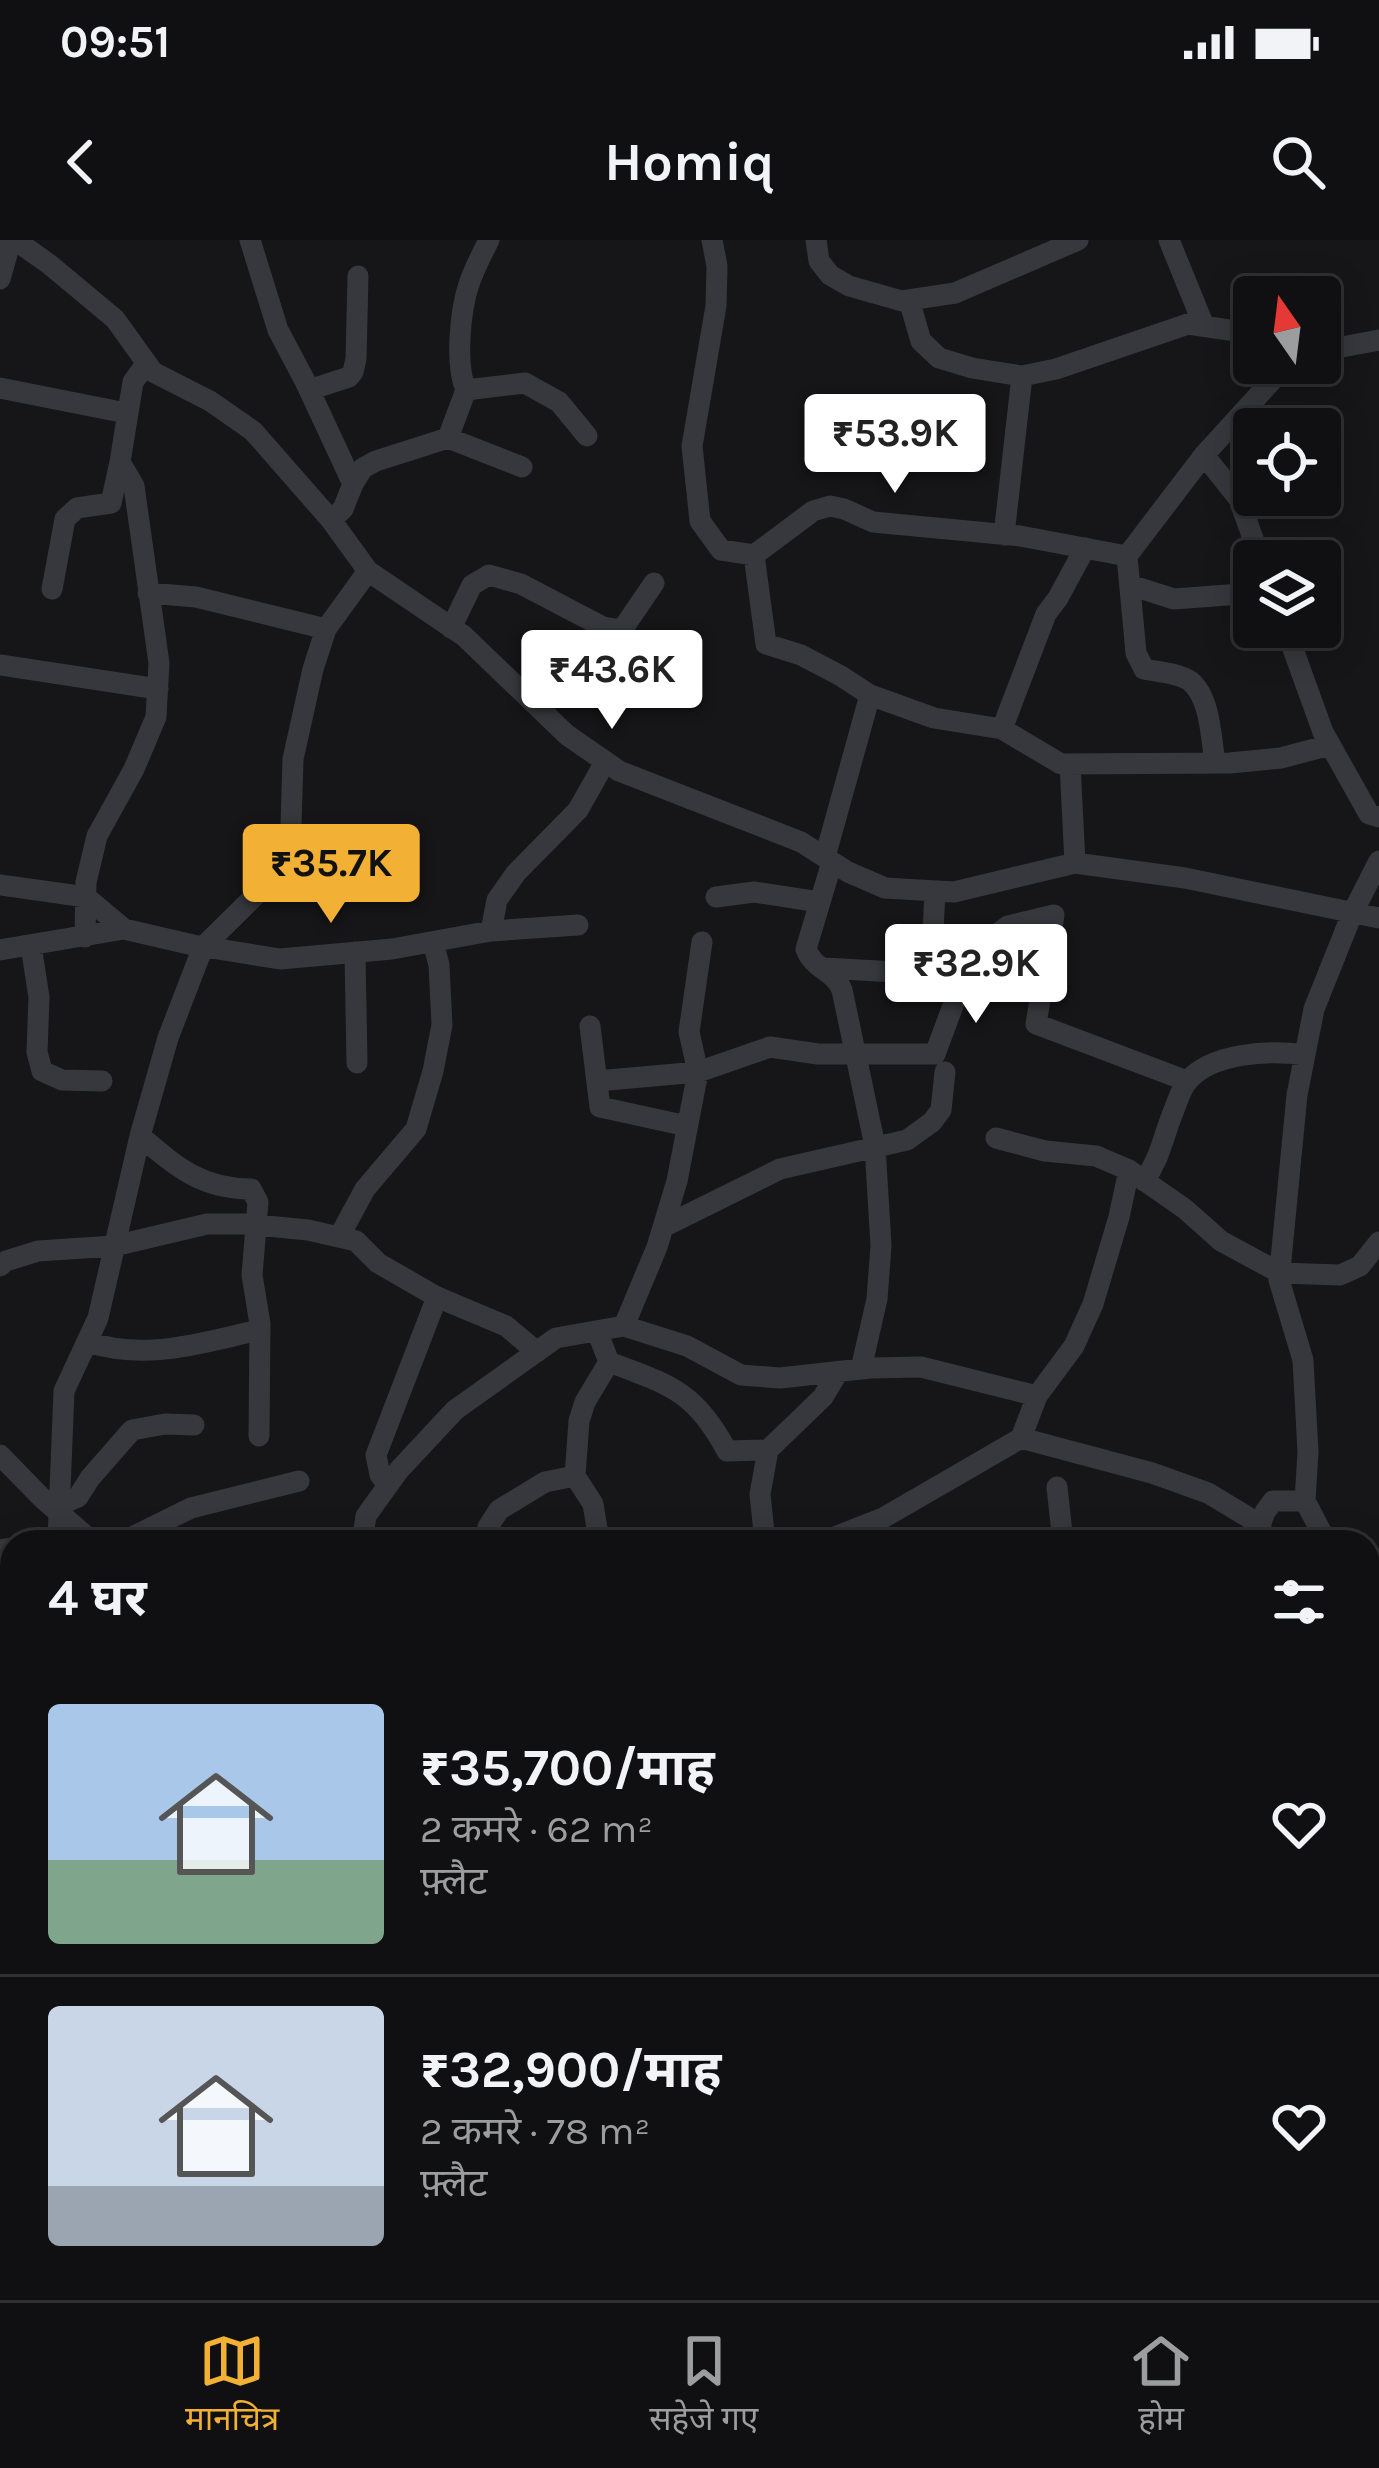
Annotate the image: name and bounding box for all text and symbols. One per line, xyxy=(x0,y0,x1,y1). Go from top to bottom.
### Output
text: 09:51 xyxy=(60,16,170,68)
icon: back xyxy=(48,129,114,195)
icon: search xyxy=(1265,129,1331,195)
text: Homiq xyxy=(604,130,775,194)
north arrow xyxy=(1233,276,1341,384)
map controls xyxy=(1233,276,1341,648)
pin: ₹53.9K xyxy=(797,394,993,496)
button: locate xyxy=(1233,408,1341,516)
text: ₹53.9K xyxy=(832,410,958,456)
button: layers xyxy=(1233,540,1341,648)
pin: ₹43.6K xyxy=(514,630,710,732)
text: ₹43.6K xyxy=(548,646,676,692)
pin: ₹35.7K xyxy=(233,824,429,926)
text: ₹35.7K xyxy=(270,840,392,886)
pin: ₹32.9K xyxy=(878,924,1074,1026)
text: ₹32.9K xyxy=(912,940,1040,986)
text: 4 घर xyxy=(48,1568,147,1628)
icon: filters xyxy=(1266,1569,1332,1635)
text: ₹35,700/माह xyxy=(420,1738,715,1798)
icon: home xyxy=(144,1752,288,1896)
icon: heart xyxy=(1266,1791,1332,1857)
text: 2 कमरे · 62 m² xyxy=(420,1806,653,1852)
text: फ़्लैट xyxy=(420,1858,487,1904)
text: ₹32,900/माह xyxy=(420,2040,721,2100)
icon: home xyxy=(144,2054,288,2198)
icon: heart xyxy=(1266,2093,1332,2159)
text: 2 कमरे · 78 m² xyxy=(420,2108,650,2154)
text: फ़्लैट xyxy=(420,2160,487,2206)
tab: मानचित्र xyxy=(185,2328,279,2443)
tab: सहेजे गए xyxy=(649,2328,758,2443)
tab: होम xyxy=(1128,2328,1194,2443)

